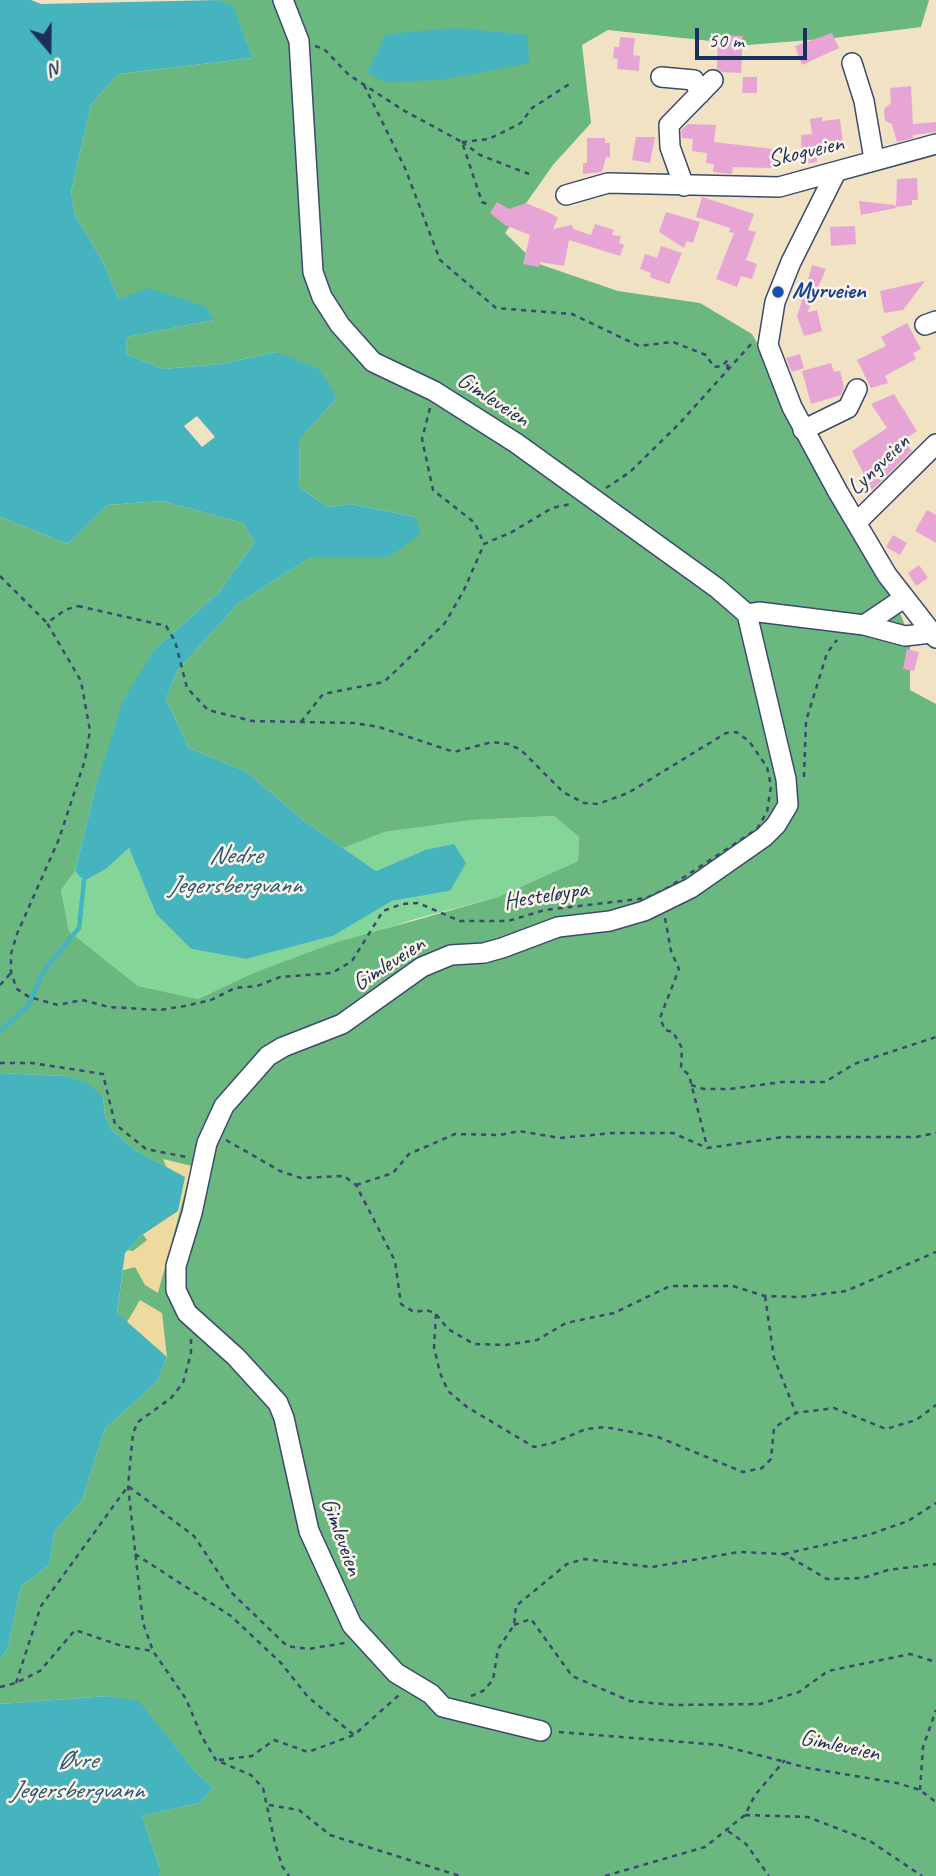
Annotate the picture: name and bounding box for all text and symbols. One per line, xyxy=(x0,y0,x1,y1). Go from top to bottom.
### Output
north arrow xyxy=(14,14,84,84)
scale bar xyxy=(698,14,810,58)
text: 50 m xyxy=(708,27,744,53)
text: N xyxy=(47,55,66,82)
street label: Skogveien xyxy=(765,129,847,175)
place label: Myrveien xyxy=(792,278,866,306)
marker: Myrveien xyxy=(770,284,786,300)
street label: Gimleveien xyxy=(451,366,535,434)
street label: Lyngveien xyxy=(842,428,916,502)
water label: Nedre Jegersbergvann xyxy=(168,840,302,902)
street label: Hesteløypa xyxy=(502,875,590,917)
street label: Gimleveien xyxy=(347,930,431,998)
street label: Gimleveien xyxy=(314,1494,368,1580)
street label: Gimleveien xyxy=(798,1724,882,1768)
water label: Øvre Jegersbergvann xyxy=(10,1745,144,1806)

